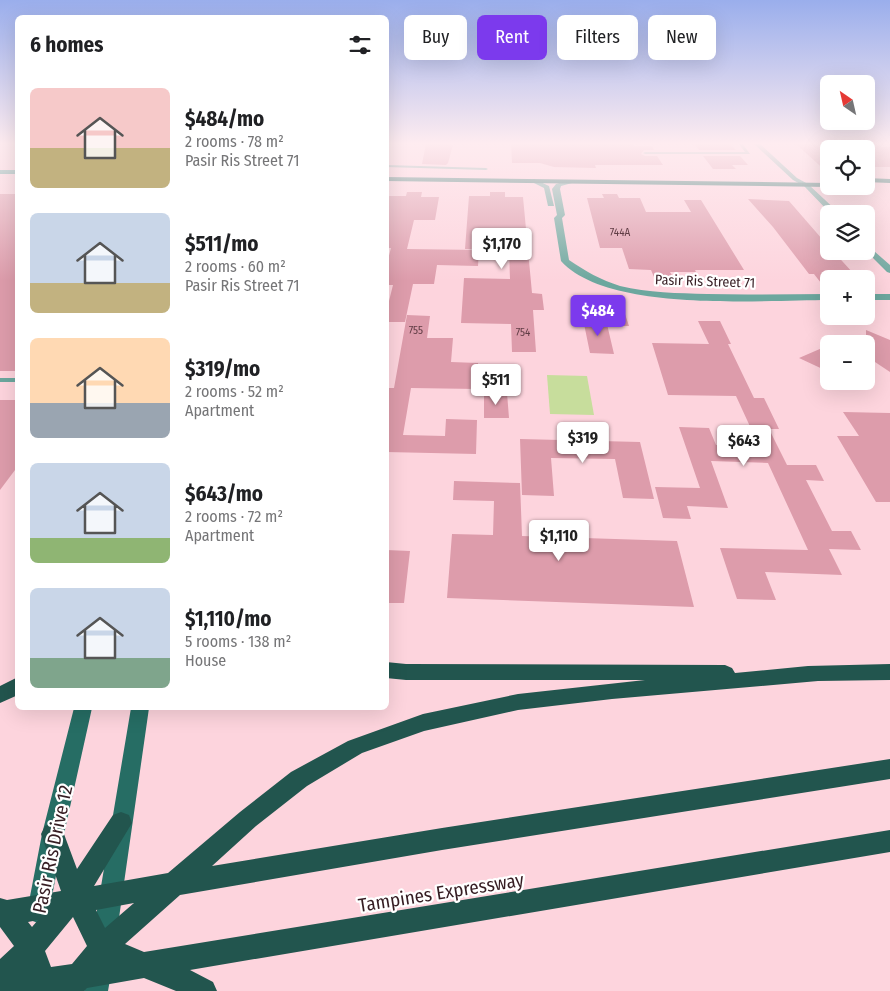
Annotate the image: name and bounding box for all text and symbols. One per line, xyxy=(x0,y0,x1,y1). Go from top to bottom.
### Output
chip: Buy xyxy=(404,15,467,60)
chip: Rent xyxy=(477,15,547,60)
chip: Filters xyxy=(557,15,638,60)
chip: New xyxy=(648,15,716,60)
icon: filters xyxy=(346,31,374,59)
text: 6 homes xyxy=(30,32,103,58)
north arrow xyxy=(820,75,875,130)
map controls xyxy=(820,75,875,390)
text: $484/mo xyxy=(185,106,264,132)
icon: home xyxy=(70,108,130,168)
text: 2 rooms · 78 m² xyxy=(185,132,284,151)
button: locate xyxy=(820,140,875,195)
text: Pasir Ris Street 71 xyxy=(185,151,299,170)
button: layers xyxy=(820,205,875,260)
house number: 744A xyxy=(610,226,630,239)
pin: $1,170 xyxy=(461,228,543,270)
text: $511/mo xyxy=(185,231,258,257)
icon: home xyxy=(70,233,130,293)
text: $1,170 xyxy=(483,234,521,253)
text: 2 rooms · 60 m² xyxy=(185,257,286,276)
button: + xyxy=(820,270,875,325)
street label: Pasir Ris Street 71 xyxy=(655,271,755,292)
text: Pasir Ris Street 71 xyxy=(185,276,299,295)
pin: $484 xyxy=(568,294,628,337)
text: $484 xyxy=(582,301,614,320)
house number: 755 xyxy=(409,324,423,337)
house number: 754 xyxy=(516,326,531,339)
button: − xyxy=(820,335,875,390)
text: $319/mo xyxy=(185,356,260,382)
icon: home xyxy=(70,358,130,418)
pin: $511 xyxy=(466,364,526,406)
text: $511 xyxy=(482,370,510,389)
text: 2 rooms · 52 m² xyxy=(185,382,284,401)
text: Apartment xyxy=(185,401,254,420)
pin: $319 xyxy=(553,422,613,464)
pin: $643 xyxy=(714,424,774,467)
text: $319 xyxy=(568,428,598,447)
text: $643 xyxy=(728,431,760,450)
text: $643/mo xyxy=(185,481,263,507)
icon: home xyxy=(70,483,130,543)
text: 2 rooms · 72 m² xyxy=(185,507,283,526)
pin: $1,110 xyxy=(518,520,600,562)
text: Apartment xyxy=(185,526,254,545)
text: $1,110 xyxy=(540,526,578,545)
text: $1,110/mo xyxy=(185,606,272,632)
icon: home xyxy=(70,608,130,668)
text: 5 rooms · 138 m² xyxy=(185,632,291,651)
text: House xyxy=(185,651,226,670)
street label: Pasir Ris Drive 12 xyxy=(28,783,77,915)
street label: Tampines Expressway xyxy=(357,868,526,917)

